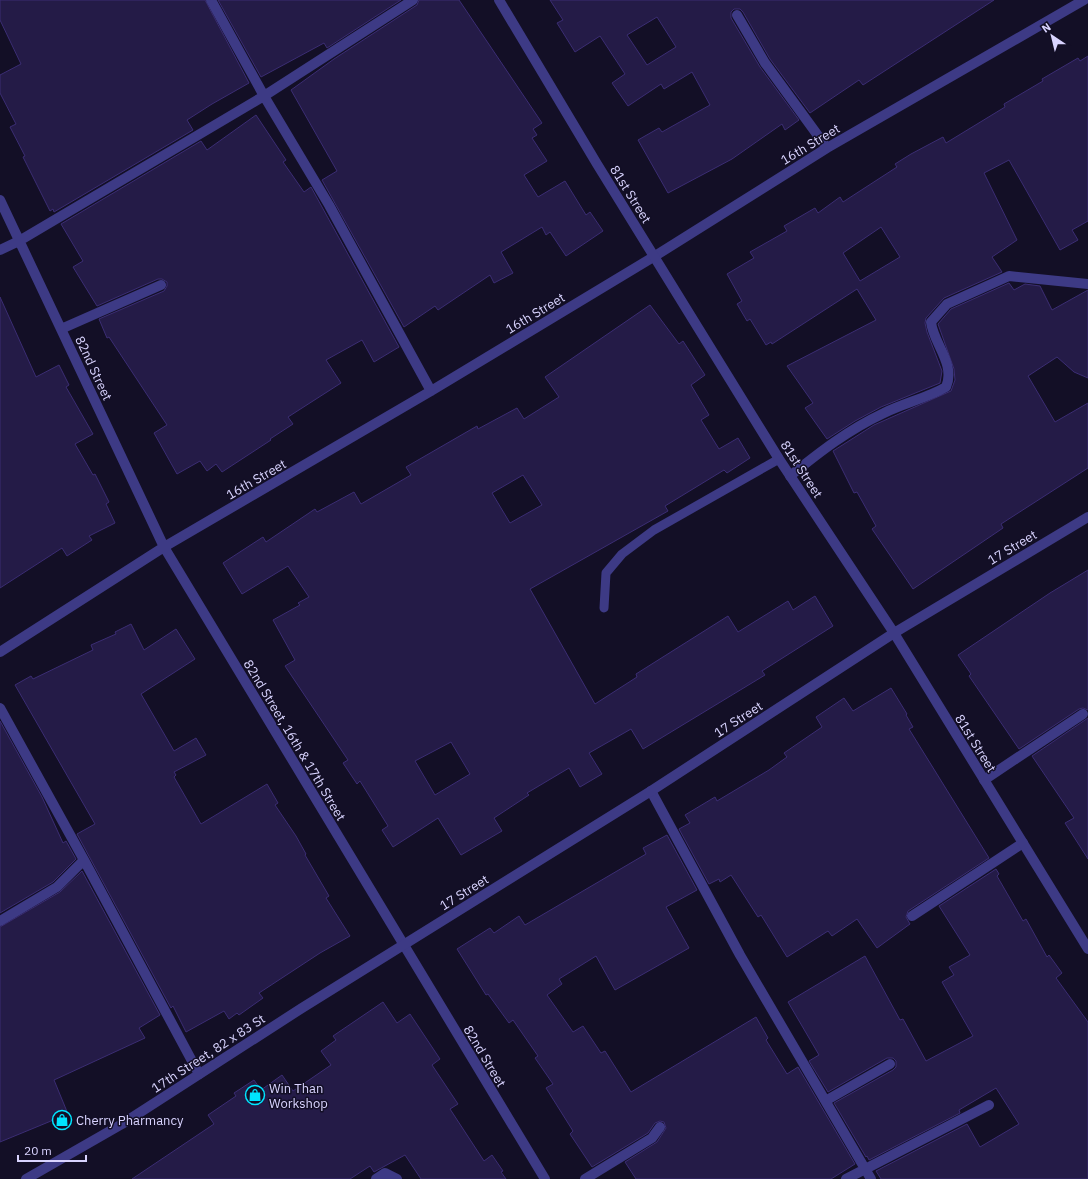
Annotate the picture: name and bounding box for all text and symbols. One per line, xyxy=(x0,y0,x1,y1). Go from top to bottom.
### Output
north arrow xyxy=(1032,16,1072,56)
text: N xyxy=(1039,20,1054,36)
street label: 16th Street xyxy=(777,120,843,169)
street label: 81st Street xyxy=(606,162,655,226)
street label: 16th Street xyxy=(502,289,568,338)
street label: 82nd Street xyxy=(71,333,116,403)
street label: 81st Street xyxy=(777,437,826,501)
street label: 16th Street xyxy=(223,456,289,503)
street label: 17 Street xyxy=(985,526,1040,569)
street label: 82nd Street, 16th & 17th Street xyxy=(240,657,349,824)
street label: 17 Street xyxy=(711,697,766,741)
street label: 81st Street xyxy=(951,711,1000,775)
street label: 17 Street xyxy=(437,871,492,914)
street label: 17th Street, 82 x 83 St xyxy=(148,1010,268,1096)
street label: 82nd Street xyxy=(459,1022,510,1090)
place label: Win Than Workshop xyxy=(269,1080,328,1112)
shop icon: Win Than Workshop xyxy=(244,1084,266,1106)
shop icon: Cherry Pharmancy xyxy=(51,1109,73,1131)
place label: Cherry Pharmancy xyxy=(76,1112,184,1129)
scale bar xyxy=(18,1137,86,1163)
text: 20 m xyxy=(24,1143,52,1158)

